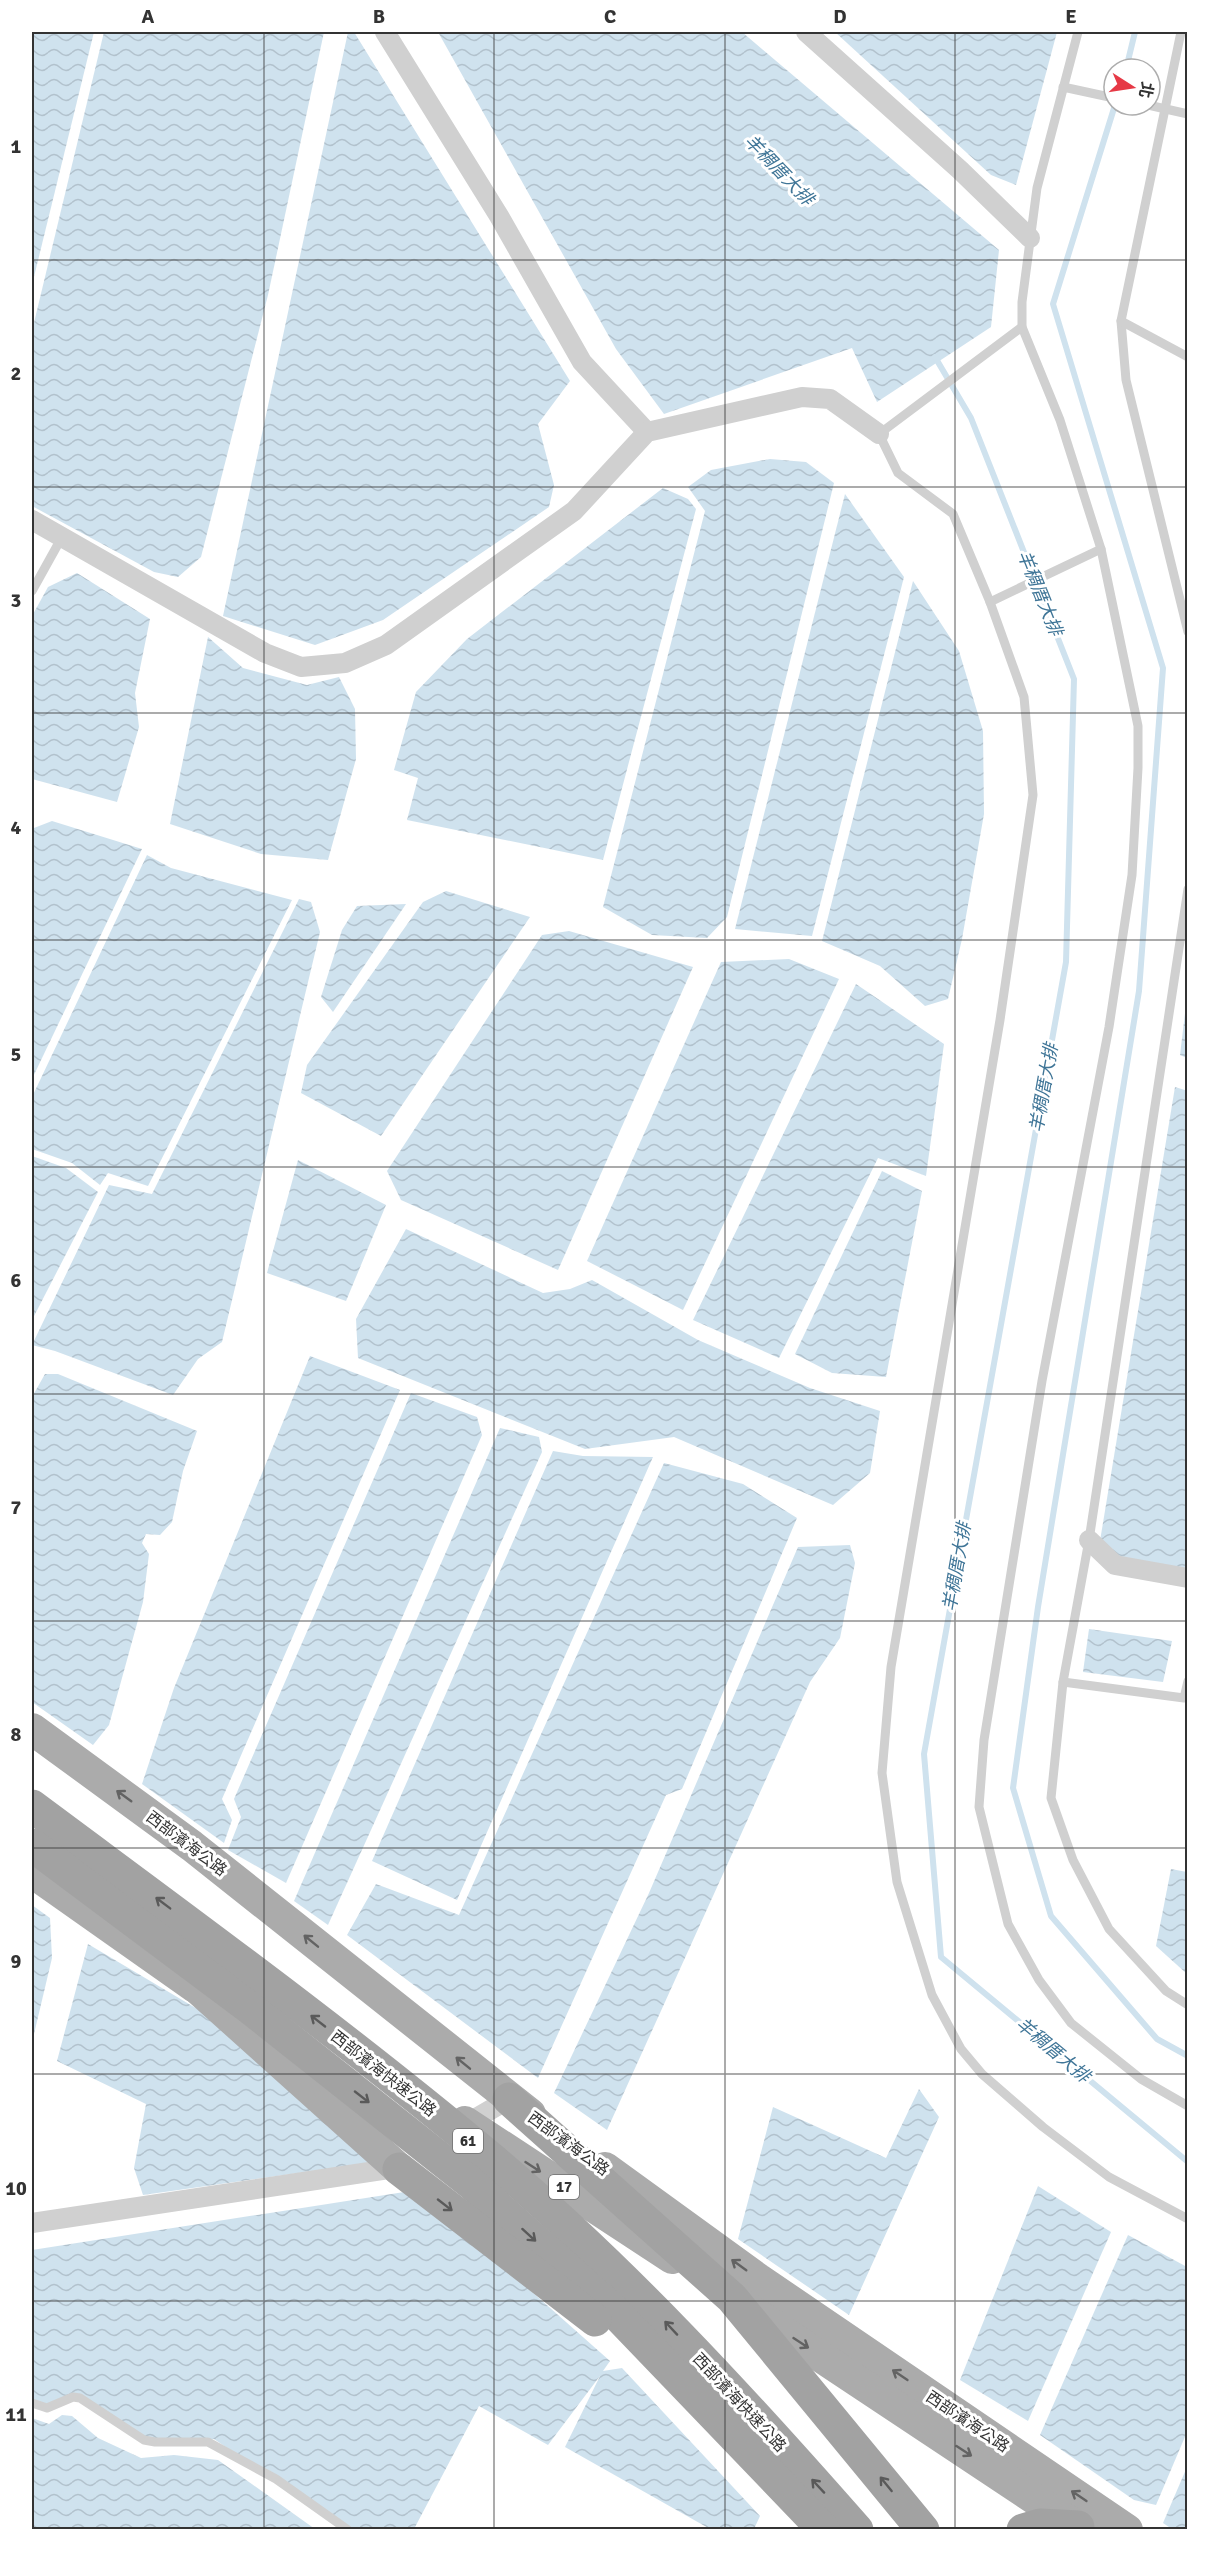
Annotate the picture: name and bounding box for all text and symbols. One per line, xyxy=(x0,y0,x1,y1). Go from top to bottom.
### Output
text: A xyxy=(142,4,155,29)
text: B xyxy=(373,4,385,29)
text: C xyxy=(604,4,616,29)
text: D xyxy=(833,4,847,29)
text: E xyxy=(1065,4,1077,29)
north arrow xyxy=(1102,57,1162,117)
text: 北 xyxy=(1134,80,1157,100)
water label: 羊稠厝大排 xyxy=(740,130,820,211)
text: 1 xyxy=(11,134,22,159)
text: 2 xyxy=(11,361,21,386)
water label: 羊稠厝大排 xyxy=(1013,547,1068,641)
text: 3 xyxy=(11,588,21,613)
text: 4 xyxy=(11,815,22,840)
water label: 羊稠厝大排 xyxy=(1025,1040,1063,1134)
text: 5 xyxy=(11,1042,21,1067)
text: 6 xyxy=(11,1268,22,1293)
text: 7 xyxy=(11,1495,22,1520)
water label: 羊稠厝大排 xyxy=(938,1519,976,1613)
text: 8 xyxy=(11,1722,22,1747)
one-way arrow xyxy=(116,1790,132,1802)
street label: 西部濱海公路 xyxy=(142,1807,231,1881)
one-way arrow xyxy=(155,1897,171,1910)
one-way arrow xyxy=(304,1934,319,1948)
text: 9 xyxy=(11,1949,22,1974)
water label: 羊稠厝大排 xyxy=(1011,2013,1096,2089)
one-way arrow xyxy=(310,2015,326,2028)
street label: 西部濱海快速公路 xyxy=(327,2027,440,2121)
one-way arrow xyxy=(456,2056,472,2069)
one-way arrow xyxy=(354,2091,370,2104)
street label: 西部濱海公路 xyxy=(524,2108,613,2180)
road number: 61 xyxy=(453,2129,483,2153)
one-way arrow xyxy=(525,2160,542,2173)
road number: 17 xyxy=(549,2175,579,2199)
text: 10 xyxy=(5,2176,27,2201)
one-way arrow xyxy=(437,2198,453,2211)
one-way arrow xyxy=(520,2227,536,2241)
one-way arrow xyxy=(731,2259,747,2271)
one-way arrow xyxy=(664,2321,678,2336)
one-way arrow xyxy=(793,2337,809,2349)
street label: 西部濱海快速公路 xyxy=(688,2349,790,2456)
one-way arrow xyxy=(892,2369,909,2381)
street label: 西部濱海公路 xyxy=(922,2387,1013,2457)
text: 11 xyxy=(5,2402,27,2427)
one-way arrow xyxy=(955,2445,972,2457)
one-way arrow xyxy=(879,2477,893,2492)
one-way arrow xyxy=(811,2479,825,2494)
one-way arrow xyxy=(1071,2490,1087,2502)

